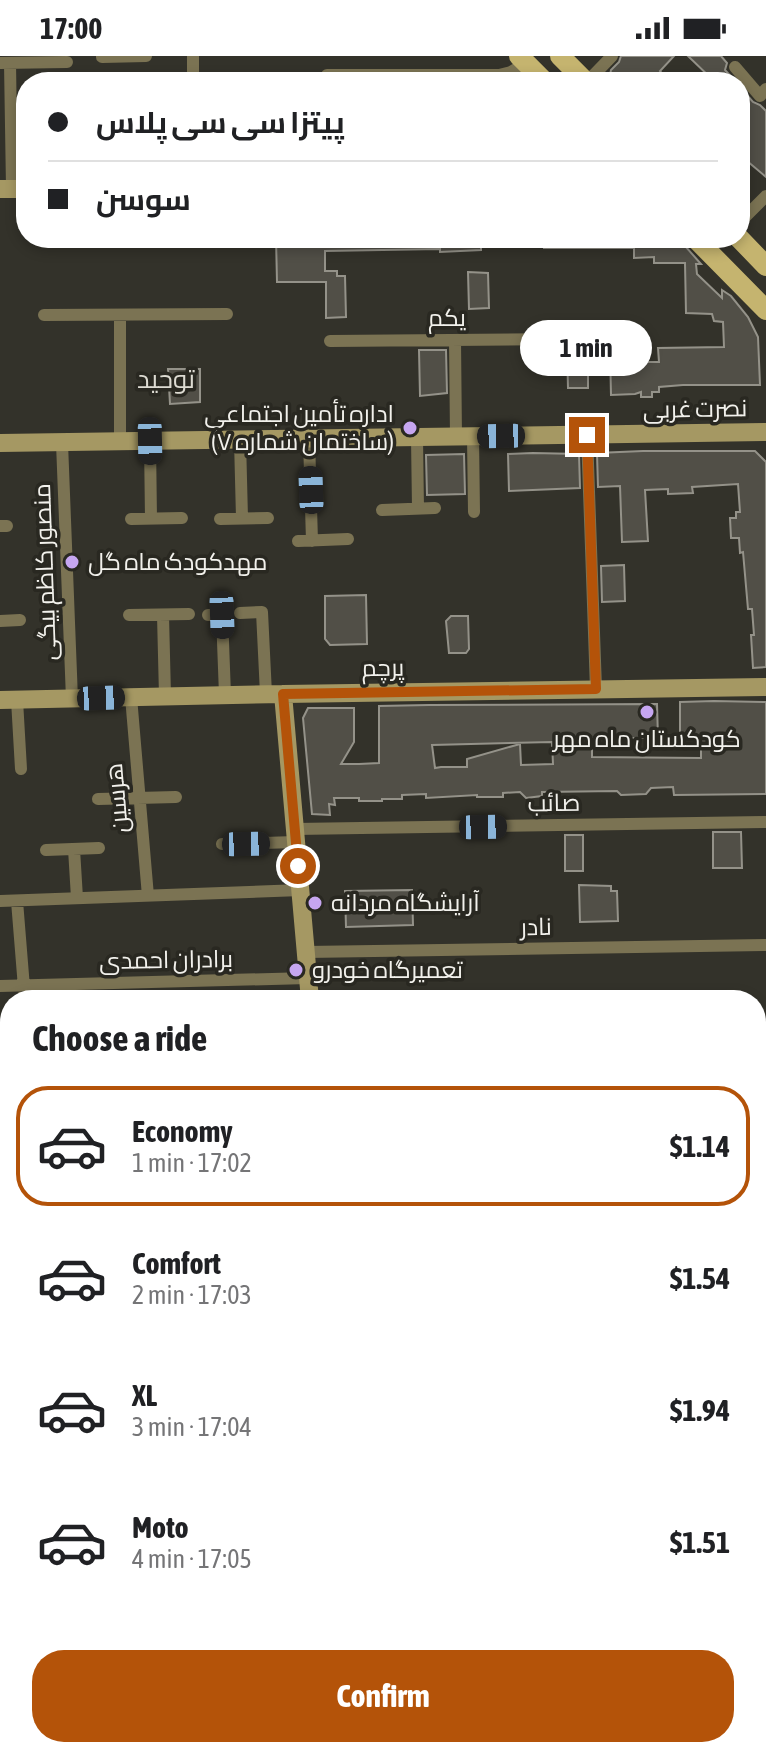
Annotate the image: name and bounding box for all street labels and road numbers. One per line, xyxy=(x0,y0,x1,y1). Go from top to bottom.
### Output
street label: یکم xyxy=(428,304,467,334)
street label: نصرت غربی xyxy=(642,394,748,424)
street label: منصور کاظم بیگی xyxy=(28,483,64,661)
street label: پرچم xyxy=(361,654,405,684)
street label: هرسین xyxy=(100,762,134,834)
street label: صائب xyxy=(527,789,581,816)
street label: نادر xyxy=(518,913,552,940)
street label: برادران احمدی xyxy=(99,945,233,975)

